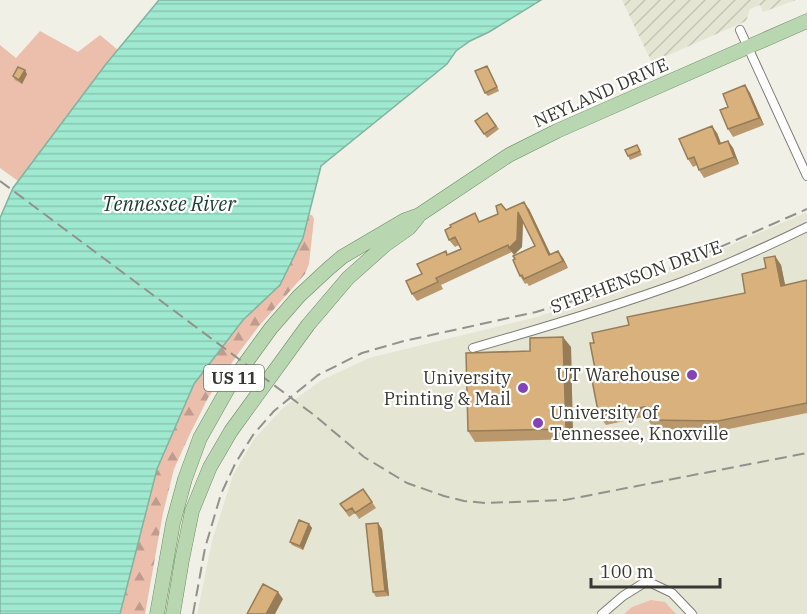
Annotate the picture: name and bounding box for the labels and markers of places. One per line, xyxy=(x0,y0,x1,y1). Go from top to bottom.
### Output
place label: UT Warehouse xyxy=(556,363,680,386)
place label: University Printing & Mail xyxy=(384,366,511,410)
marker: UT Warehouse xyxy=(685,368,699,382)
marker: University Printing & Mail xyxy=(516,381,530,395)
place label: University of Tennessee, Knoxville xyxy=(550,401,728,445)
marker: University of Tennessee, Knoxville xyxy=(531,416,545,430)

